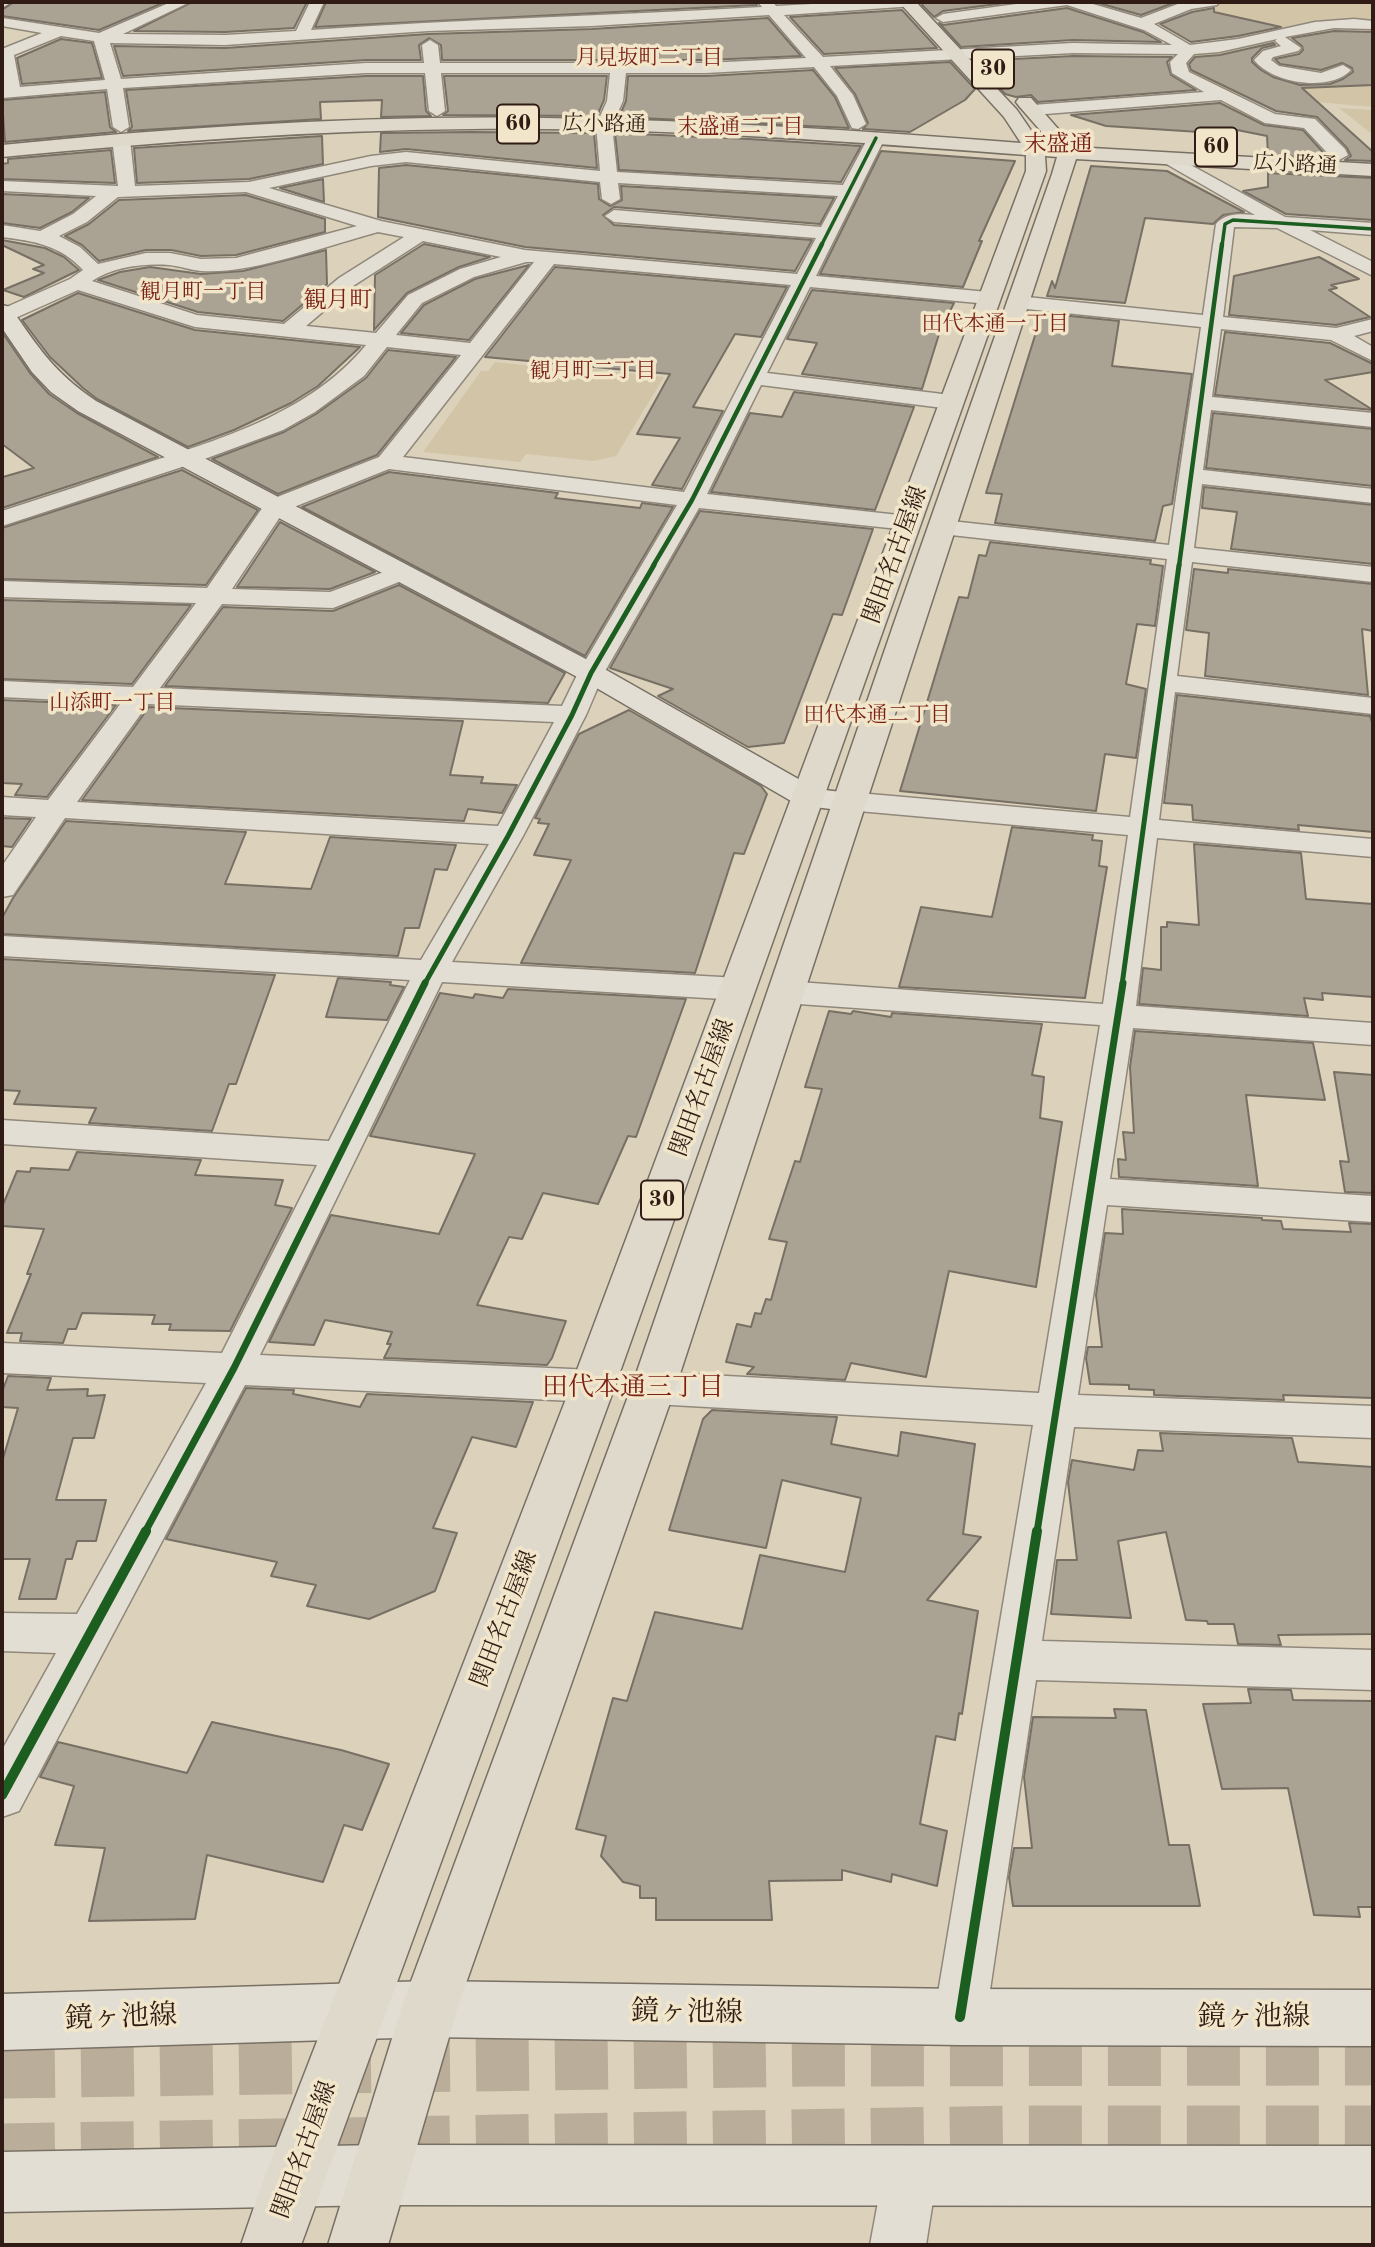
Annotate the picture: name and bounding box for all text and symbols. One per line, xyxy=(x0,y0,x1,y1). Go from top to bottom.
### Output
district label: 月見坂町二丁目 xyxy=(576,45,722,71)
road number: 30 xyxy=(972,50,1014,88)
road number: 60 xyxy=(497,105,539,144)
street label: 広小路通 xyxy=(562,112,646,138)
district label: 末盛通二丁目 xyxy=(677,114,803,140)
road number: 60 xyxy=(1195,128,1237,166)
district label: 末盛通 xyxy=(1024,131,1092,159)
street label: 広小路通 xyxy=(1252,150,1338,180)
district label: 観月町一丁目 xyxy=(140,279,266,305)
district label: 観月町 xyxy=(304,287,372,315)
district label: 田代本通一丁目 xyxy=(922,311,1068,337)
district label: 観月町二丁目 xyxy=(530,358,656,384)
street label: 関田名古屋線 xyxy=(858,482,934,628)
district label: 山添町一丁目 xyxy=(49,690,175,716)
district label: 田代本通二丁目 xyxy=(804,702,950,728)
street label: 関田名古屋線 xyxy=(665,1015,741,1161)
road number: 30 xyxy=(641,1180,683,1219)
district label: 田代本通三丁目 xyxy=(542,1372,724,1404)
street label: 関田名古屋線 xyxy=(466,1547,544,1691)
street label: 鏡ヶ池線 xyxy=(631,1995,743,2031)
street label: 鏡ヶ池線 xyxy=(64,1999,178,2037)
street label: 鏡ヶ池線 xyxy=(1198,2001,1310,2035)
street label: 関田名古屋線 xyxy=(267,2077,343,2223)

